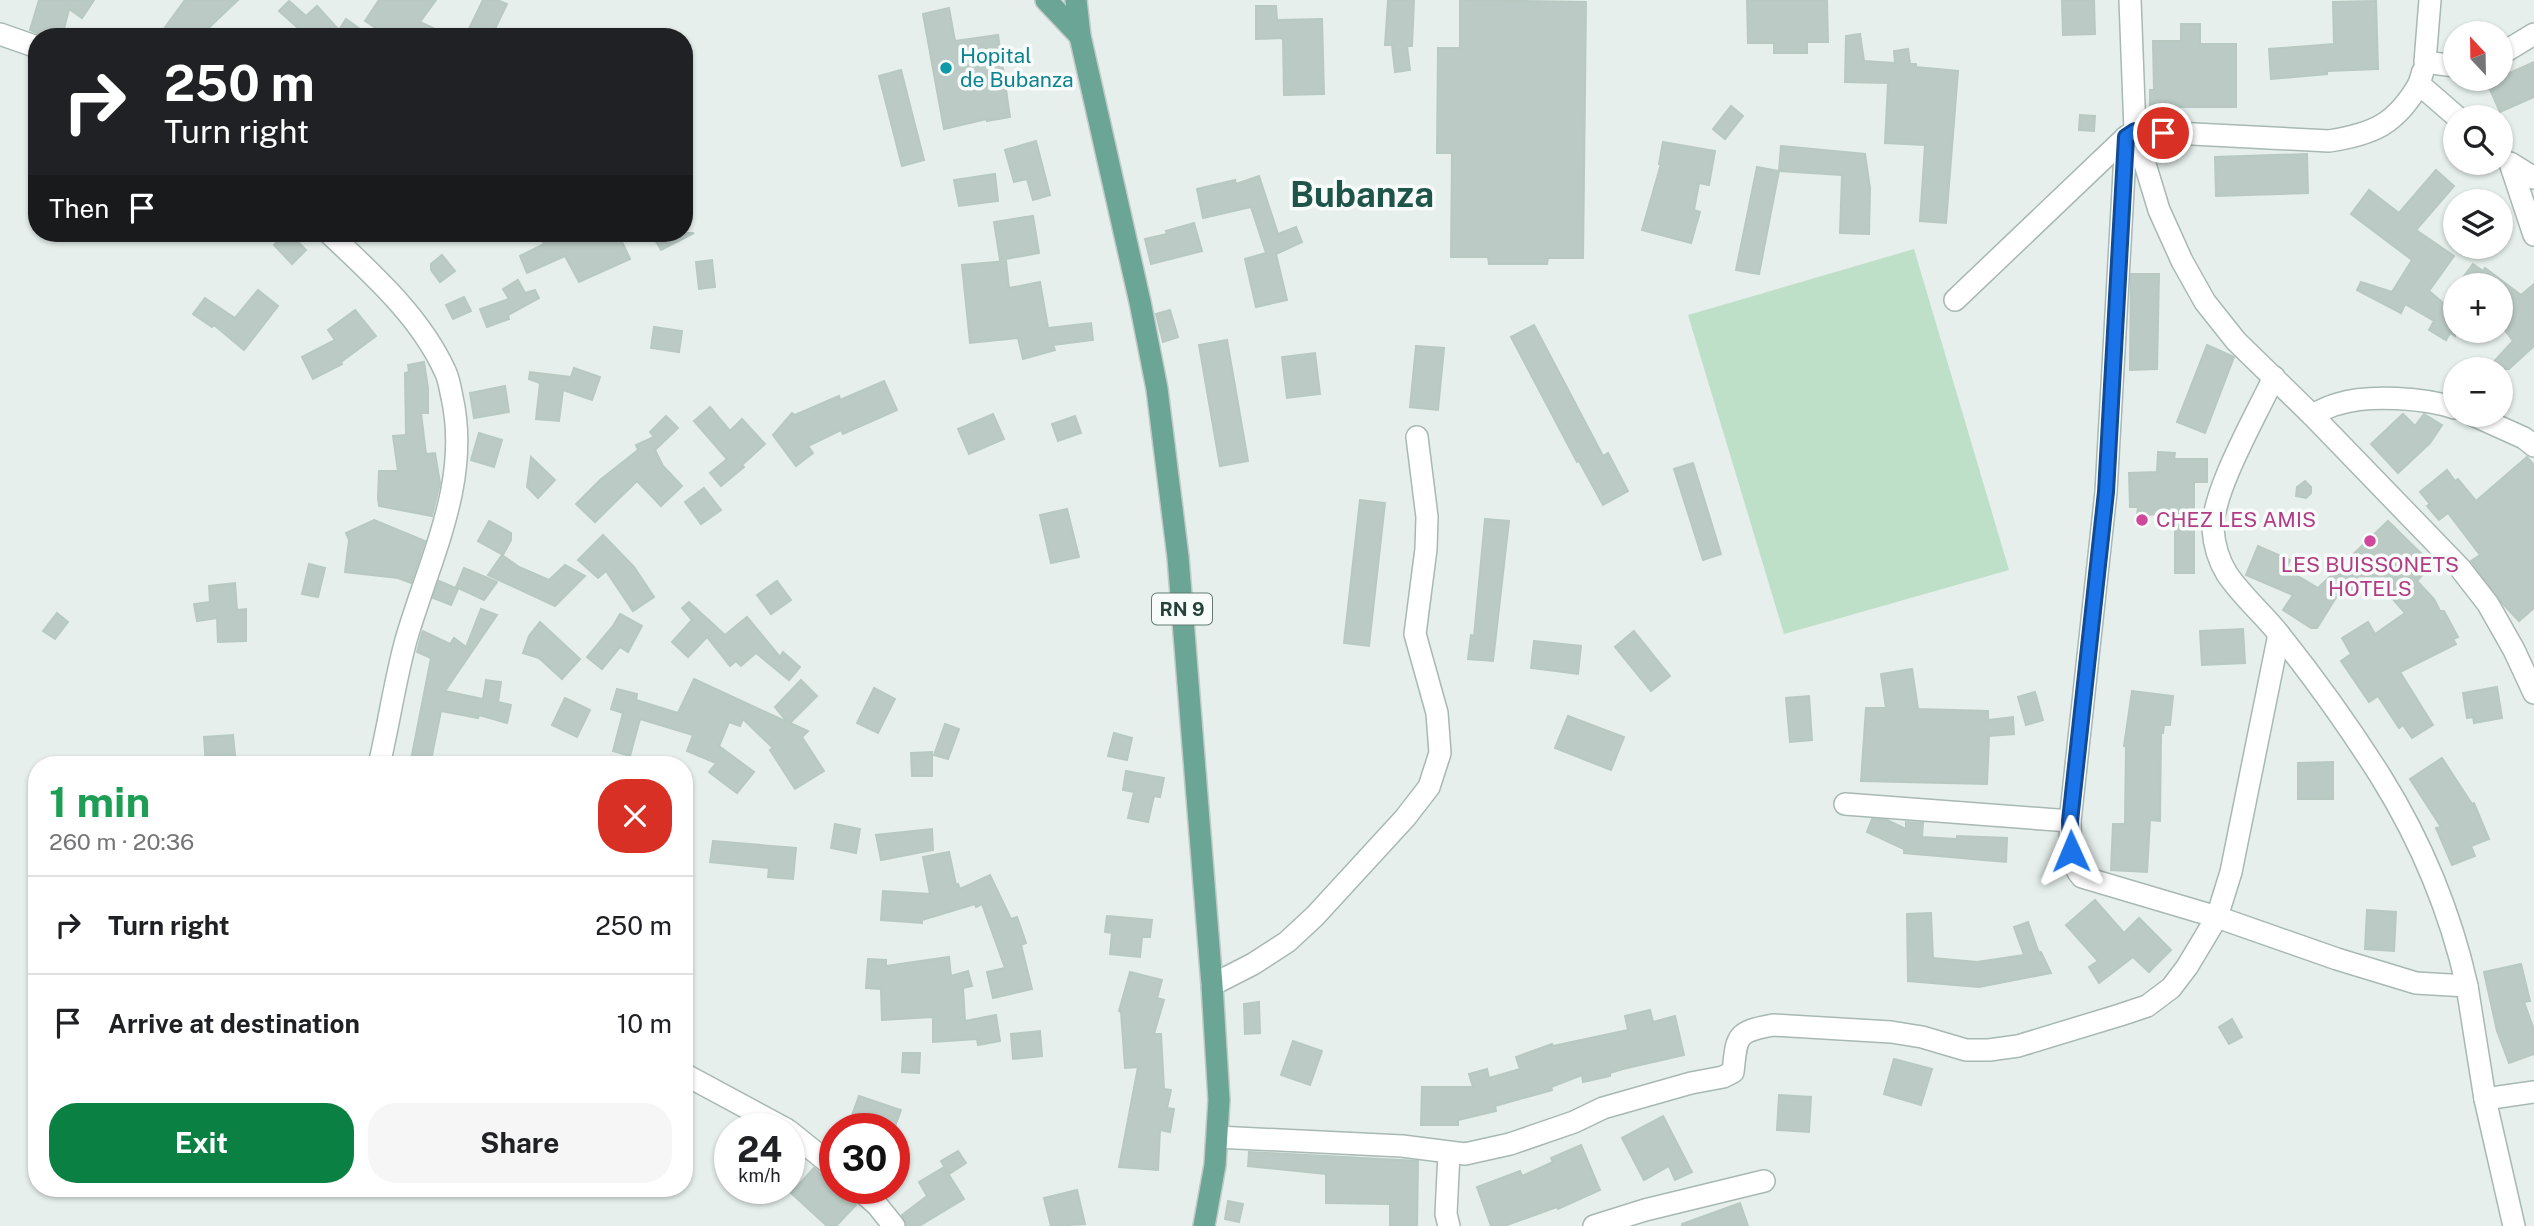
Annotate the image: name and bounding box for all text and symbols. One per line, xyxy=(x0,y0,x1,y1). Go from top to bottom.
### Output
north arrow xyxy=(2443,21,2513,91)
map controls xyxy=(2443,21,2513,427)
place label: Hopital de Bubanza xyxy=(960,43,1074,92)
text: 250 m xyxy=(164,54,315,112)
icon: right xyxy=(49,56,140,147)
marker: Hopital de Bubanza xyxy=(938,60,954,76)
pin xyxy=(2133,103,2193,163)
button: search xyxy=(2443,105,2513,175)
text: Turn right xyxy=(164,113,309,150)
icon: arrive xyxy=(2144,114,2182,152)
district label: Bubanza xyxy=(1290,174,1434,215)
icon: arrive xyxy=(123,189,161,227)
button: layers xyxy=(2443,189,2513,259)
text: Then xyxy=(49,193,109,224)
button: + xyxy=(2443,273,2513,343)
button: − xyxy=(2443,357,2513,427)
place label: CHEZ LES AMIS xyxy=(2156,507,2316,532)
marker: CHEZ LES AMIS xyxy=(2134,512,2150,528)
marker: LES BUISSONETS HOTELS xyxy=(2362,533,2378,549)
place label: LES BUISSONETS HOTELS xyxy=(2281,552,2459,601)
road number: RN 9 xyxy=(1152,594,1212,624)
text: 1 min xyxy=(49,777,150,826)
button: close xyxy=(598,779,672,853)
position arrow xyxy=(2034,814,2108,888)
text: 260 m · 20:36 xyxy=(49,828,194,855)
icon: right xyxy=(49,906,87,944)
text: Turn right xyxy=(108,910,230,941)
text: 250 m xyxy=(595,910,672,941)
icon: arrive xyxy=(49,1004,87,1042)
text: Arrive at destination xyxy=(108,1008,360,1039)
text: 10 m xyxy=(617,1008,672,1039)
button: Exit xyxy=(49,1103,354,1183)
button: Share xyxy=(368,1103,672,1183)
speed limit sign: 30 xyxy=(819,1113,910,1204)
text: 24 xyxy=(737,1129,782,1170)
text: km/h xyxy=(738,1165,781,1186)

